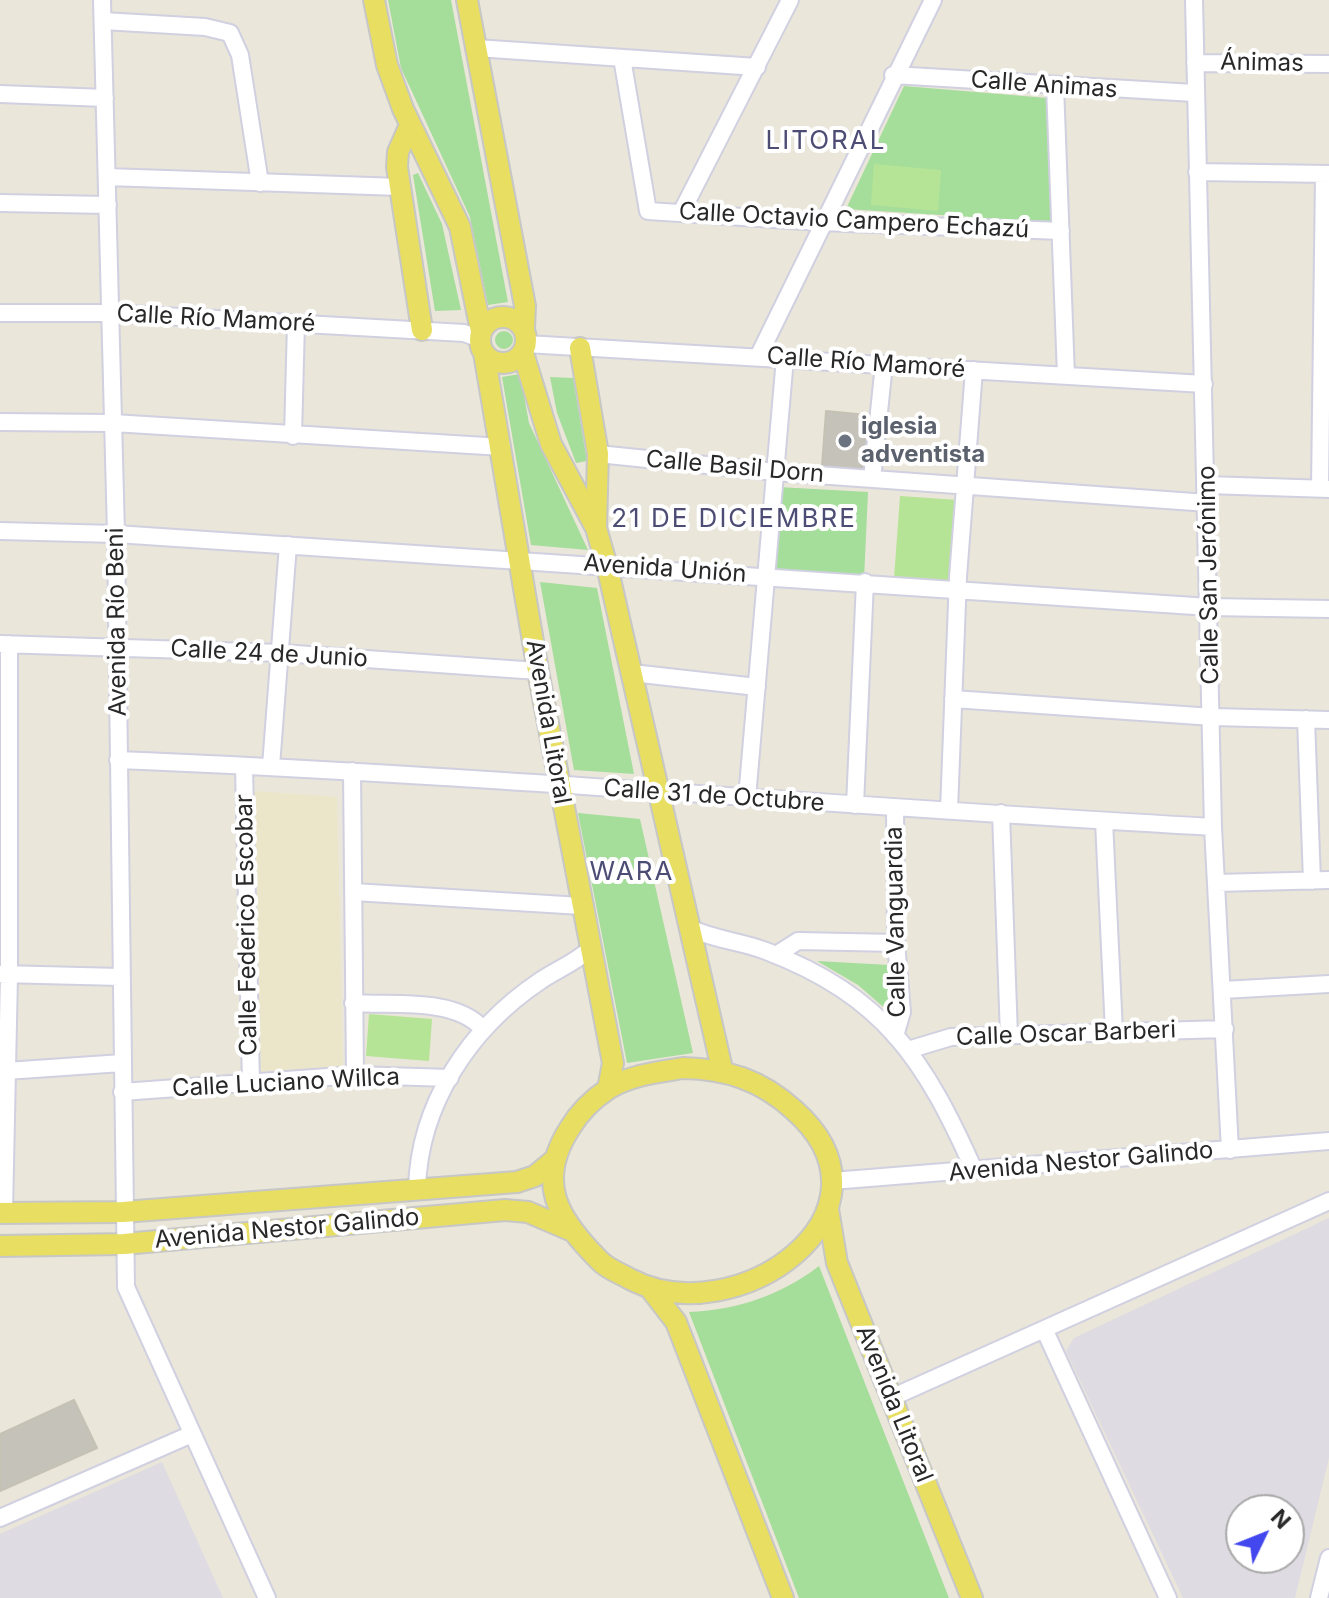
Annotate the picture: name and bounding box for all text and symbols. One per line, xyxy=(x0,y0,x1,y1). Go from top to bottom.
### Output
street label: Ánimas xyxy=(1220,48,1304,78)
street label: Calle Animas xyxy=(970,66,1118,104)
district label: LITORAL xyxy=(766,125,886,157)
street label: Calle Octavio Campero Echazú xyxy=(678,197,1030,245)
street label: Calle Río Mamoré xyxy=(116,299,316,339)
street label: Calle Río Mamoré xyxy=(766,342,966,384)
place label: iglesia adventista xyxy=(861,413,985,469)
marker: iglesia adventista xyxy=(836,432,854,450)
street label: Calle Basil Dorn xyxy=(645,445,825,489)
street label: Calle San Jerónimo xyxy=(1193,465,1225,685)
district label: 21 DE DICIEMBRE xyxy=(611,503,857,535)
street label: Avenida Río Beni xyxy=(101,527,133,717)
street label: Avenida Unión xyxy=(583,549,747,589)
street label: Calle 24 de Junio xyxy=(170,634,368,674)
street label: Avenida Litoral xyxy=(519,637,577,807)
street label: Calle 31 de Octubre xyxy=(602,774,826,818)
street label: Calle Federico Escobar xyxy=(230,794,264,1056)
street label: Calle Vanguardia xyxy=(880,826,912,1018)
district label: WARA xyxy=(590,856,674,888)
street label: Calle Oscar Barberi xyxy=(956,1016,1176,1052)
street label: Calle Luciano Willca xyxy=(171,1063,401,1103)
street label: Avenida Nestor Galindo xyxy=(947,1136,1215,1188)
street label: Avenida Nestor Galindo xyxy=(153,1203,421,1255)
street label: Avenida Litoral xyxy=(849,1321,939,1487)
north arrow xyxy=(1225,1494,1305,1574)
text: N xyxy=(1266,1504,1296,1534)

